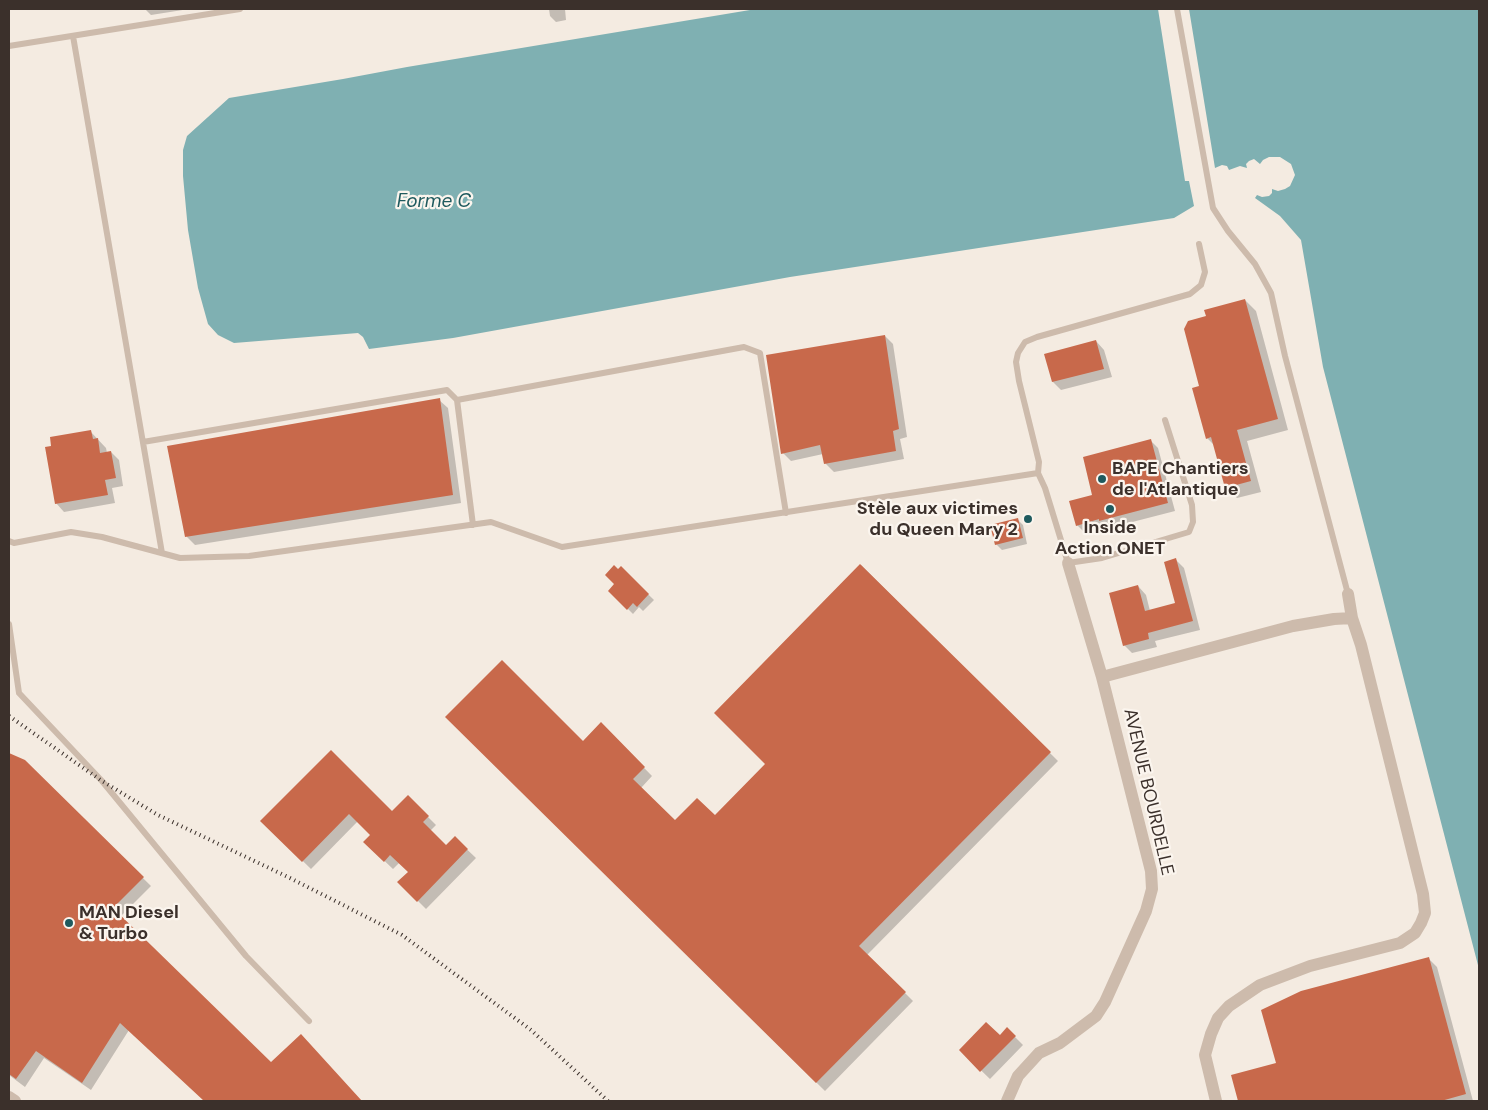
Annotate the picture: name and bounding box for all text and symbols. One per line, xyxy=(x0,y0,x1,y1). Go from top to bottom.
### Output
water label: Forme C xyxy=(397,191,471,213)
place label: BAPE Chantiers de l'Atlantique xyxy=(1112,458,1248,500)
marker: BAPE Chantiers de l'Atlantique xyxy=(1096,473,1108,485)
place label: Stèle aux victimes du Queen Mary 2 xyxy=(857,498,1018,540)
marker: Inside Action ONET xyxy=(1104,503,1116,515)
marker: Stèle aux victimes du Queen Mary 2 xyxy=(1022,513,1034,525)
place label: Inside Action ONET xyxy=(1055,517,1165,560)
street label: AVENUE BOURDELLE xyxy=(1118,706,1178,878)
place label: MAN Diesel & Turbo xyxy=(79,902,179,944)
marker: MAN Diesel & Turbo xyxy=(63,917,75,929)

